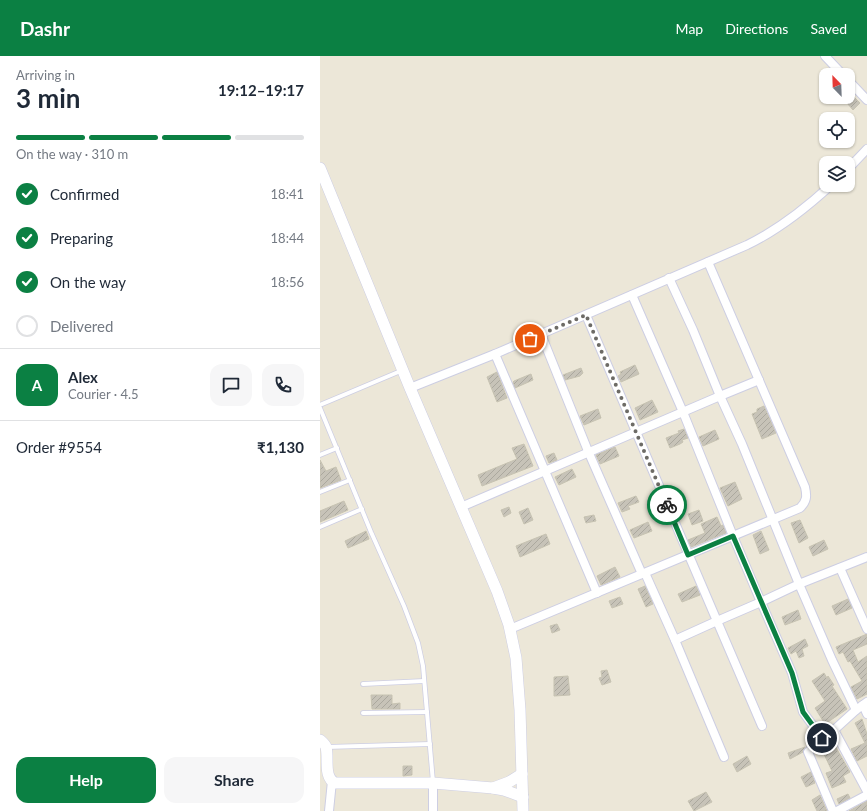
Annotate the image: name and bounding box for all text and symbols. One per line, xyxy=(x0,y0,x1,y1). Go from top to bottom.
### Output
text: Dashr xyxy=(20,17,70,40)
text: Map xyxy=(676,20,703,37)
text: Directions xyxy=(725,20,788,37)
text: Saved xyxy=(810,20,847,37)
text: Arriving in xyxy=(16,67,75,83)
north arrow xyxy=(819,68,855,104)
map controls xyxy=(819,68,855,192)
text: 19:12–19:17 xyxy=(218,81,304,99)
text: 3 min xyxy=(16,82,80,114)
button: locate xyxy=(819,112,855,148)
text: On the way · 310 m xyxy=(16,146,128,162)
button: layers xyxy=(819,156,855,192)
icon: check xyxy=(16,183,38,205)
text: Confirmed xyxy=(50,185,119,203)
text: 18:41 xyxy=(271,186,304,202)
icon: check xyxy=(16,227,38,249)
text: Preparing xyxy=(50,229,113,247)
text: 18:44 xyxy=(271,230,304,246)
icon: check xyxy=(16,271,38,293)
text: On the way xyxy=(50,273,126,291)
text: 18:56 xyxy=(271,274,304,290)
text: Delivered xyxy=(50,317,113,335)
pin xyxy=(513,322,547,356)
icon: bag xyxy=(519,328,541,350)
button: chat xyxy=(210,364,252,406)
button: phone xyxy=(262,364,304,406)
text: Alex xyxy=(68,368,98,386)
text: A xyxy=(32,376,42,394)
text: Courier · 4.5 xyxy=(68,386,139,402)
text: Order #9554 xyxy=(16,438,102,456)
text: ₹1,130 xyxy=(257,438,304,456)
courier xyxy=(647,485,687,525)
icon: bike xyxy=(656,494,678,516)
pin xyxy=(805,721,839,755)
icon: home xyxy=(811,727,833,749)
button: Help xyxy=(16,757,156,803)
button: Share xyxy=(164,757,304,803)

